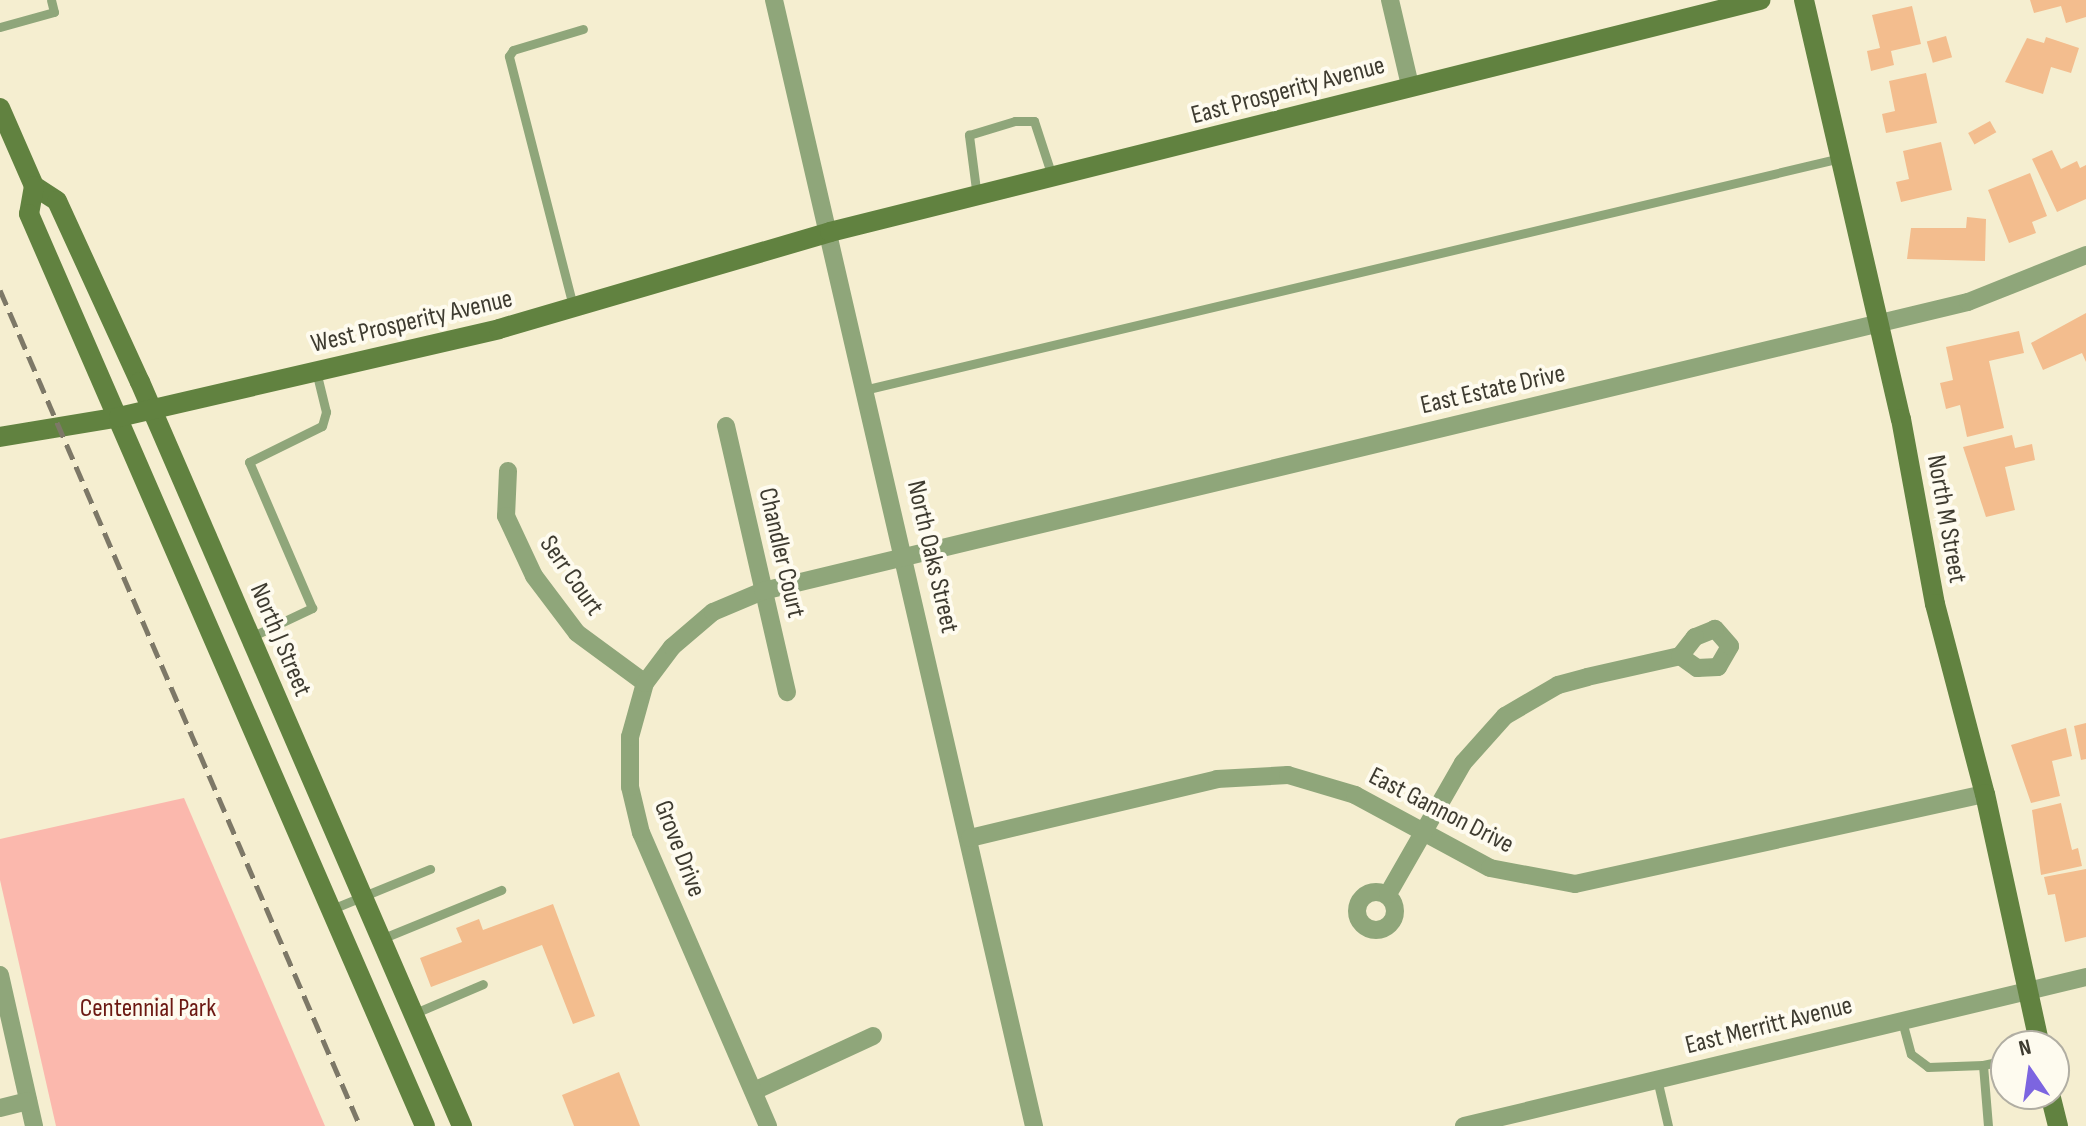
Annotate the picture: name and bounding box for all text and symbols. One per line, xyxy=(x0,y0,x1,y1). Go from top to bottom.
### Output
street label: East Prosperity Avenue xyxy=(1188,50,1388,132)
street label: West Prosperity Avenue xyxy=(308,284,516,360)
street label: East Estate Drive xyxy=(1418,358,1568,422)
street label: North M Street xyxy=(1919,453,1973,585)
street label: North Oaks Street xyxy=(899,478,965,636)
street label: Chandler Court xyxy=(751,485,811,621)
street label: Serr Court xyxy=(532,530,610,622)
street label: North J Street xyxy=(242,579,318,701)
street label: East Gannon Drive xyxy=(1363,761,1519,861)
street label: Grove Drive xyxy=(646,797,712,901)
street label: East Merritt Avenue xyxy=(1682,990,1856,1062)
park label: Centennial Park xyxy=(80,993,216,1025)
north arrow xyxy=(1990,1030,2070,1110)
text: N xyxy=(2016,1034,2034,1063)

